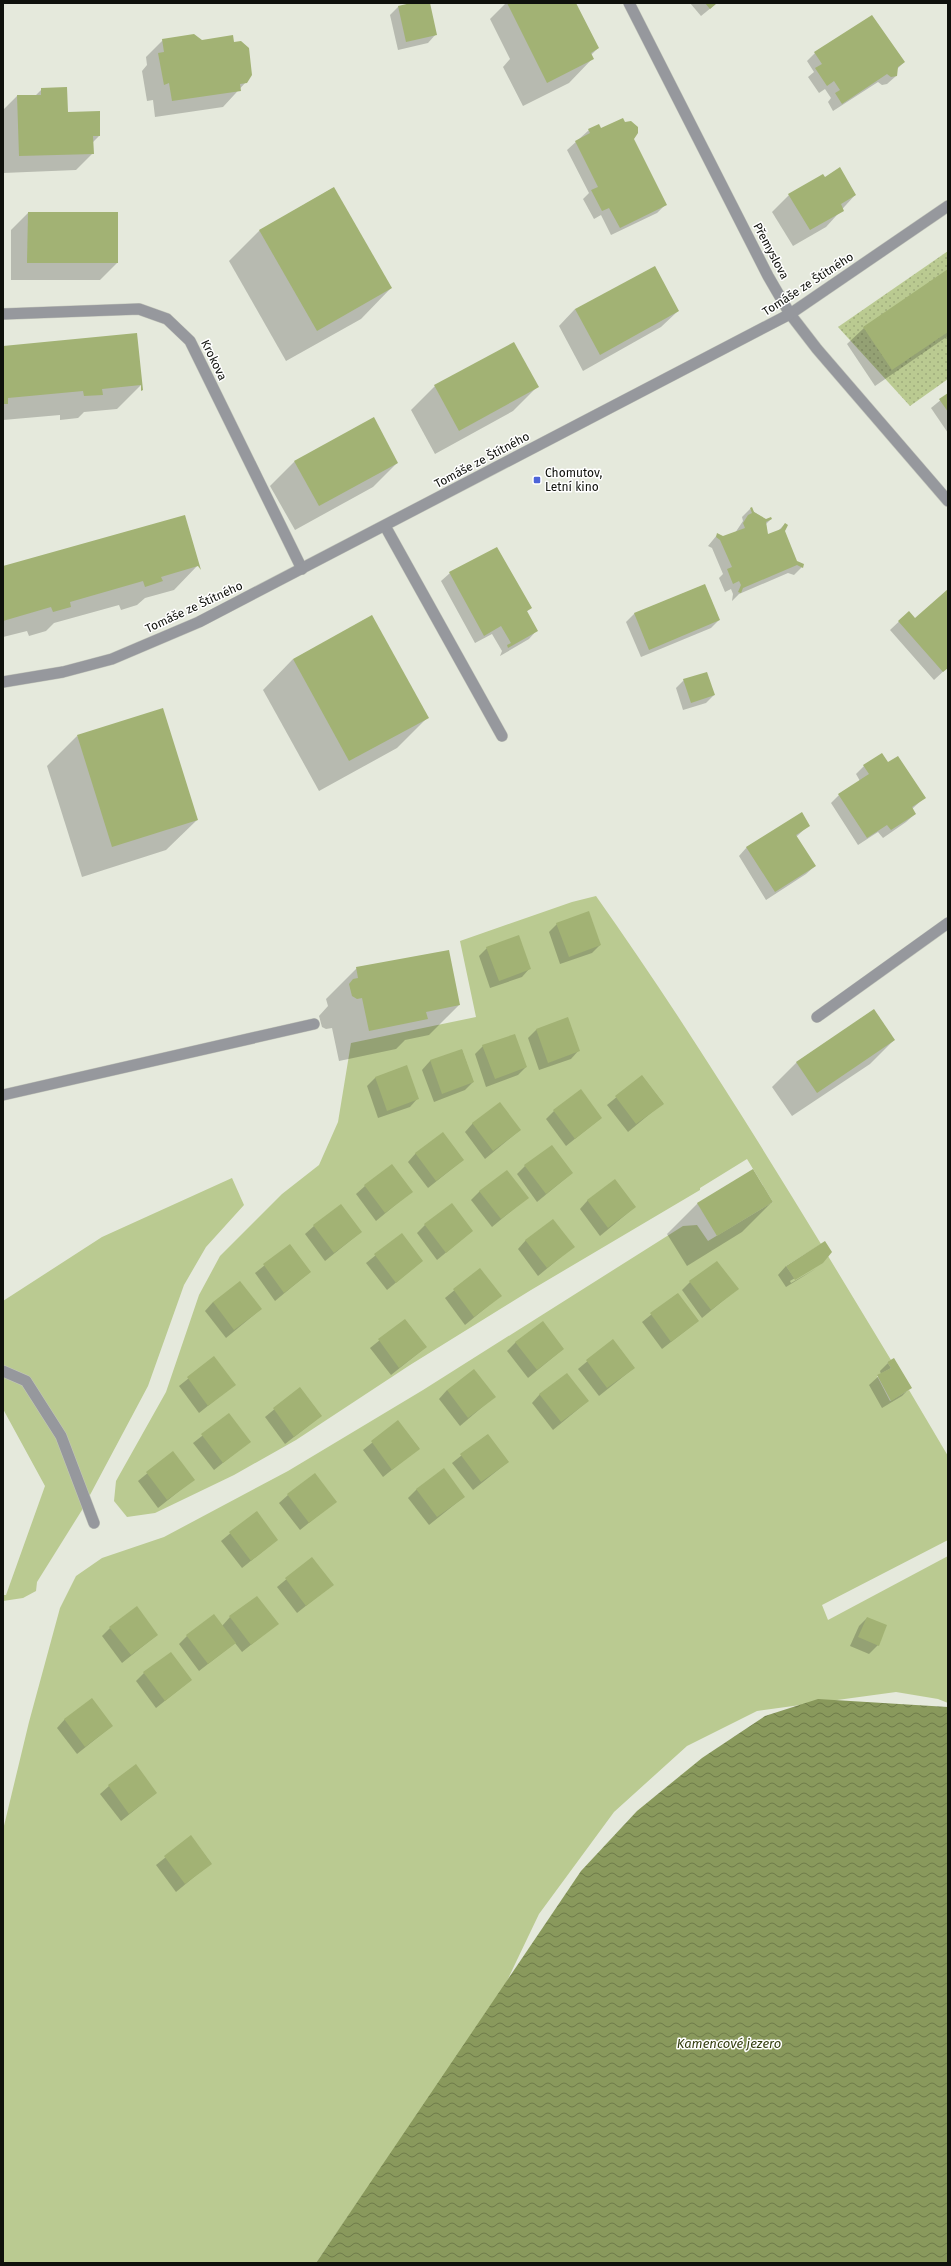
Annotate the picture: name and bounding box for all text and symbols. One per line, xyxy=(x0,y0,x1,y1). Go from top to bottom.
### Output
street label: Přemyslova xyxy=(750,220,792,282)
street label: Tomáše ze Štítného xyxy=(759,249,856,319)
street label: Krokova xyxy=(198,337,230,383)
street label: Tomáše ze Štítného xyxy=(432,428,532,491)
place label: Chomutov, Letní kino xyxy=(545,466,602,494)
marker: Chomutov, Letní kino xyxy=(532,475,542,485)
street label: Tomáše ze Štítného xyxy=(143,577,245,636)
water label: Kamencové jezero xyxy=(677,2036,781,2051)

